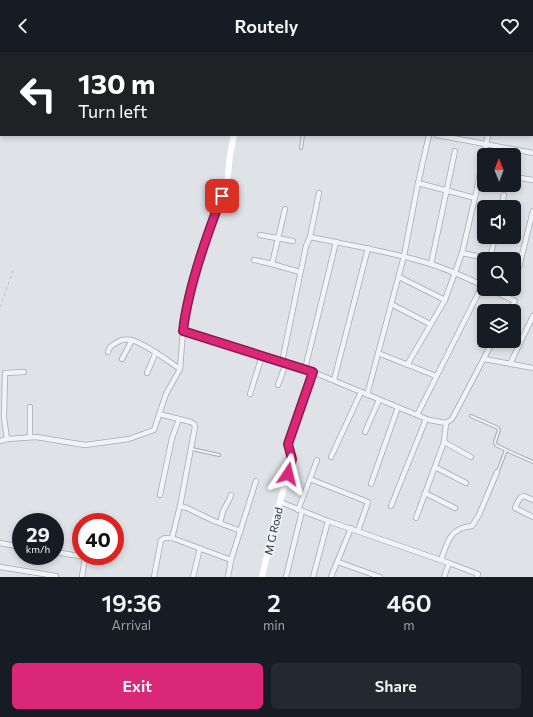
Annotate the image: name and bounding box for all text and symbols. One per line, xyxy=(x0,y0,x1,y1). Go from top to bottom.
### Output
icon: back xyxy=(12,15,34,37)
text: Routely xyxy=(234,15,299,37)
icon: heart xyxy=(499,15,521,37)
text: 130 m xyxy=(78,66,155,100)
icon: left xyxy=(12,68,64,120)
text: Turn left xyxy=(78,100,147,122)
north arrow xyxy=(477,148,521,192)
map controls xyxy=(477,148,521,348)
pin xyxy=(205,179,239,213)
icon: arrive xyxy=(211,185,233,207)
button: sound xyxy=(477,200,521,244)
button: search xyxy=(477,252,521,296)
button: layers xyxy=(477,304,521,348)
position arrow xyxy=(267,453,309,495)
street label: M G Road xyxy=(261,506,285,556)
speed limit sign: 40 xyxy=(72,513,124,565)
text: 29 xyxy=(26,522,50,546)
text: km/h xyxy=(26,543,50,555)
text: 19:36 xyxy=(101,588,162,617)
text: 2 xyxy=(267,588,281,617)
text: 460 xyxy=(386,588,432,617)
text: Arrival xyxy=(112,617,151,633)
text: min xyxy=(263,617,285,633)
text: m xyxy=(403,617,415,633)
button: Exit xyxy=(12,663,263,709)
button: Share xyxy=(271,663,521,709)

